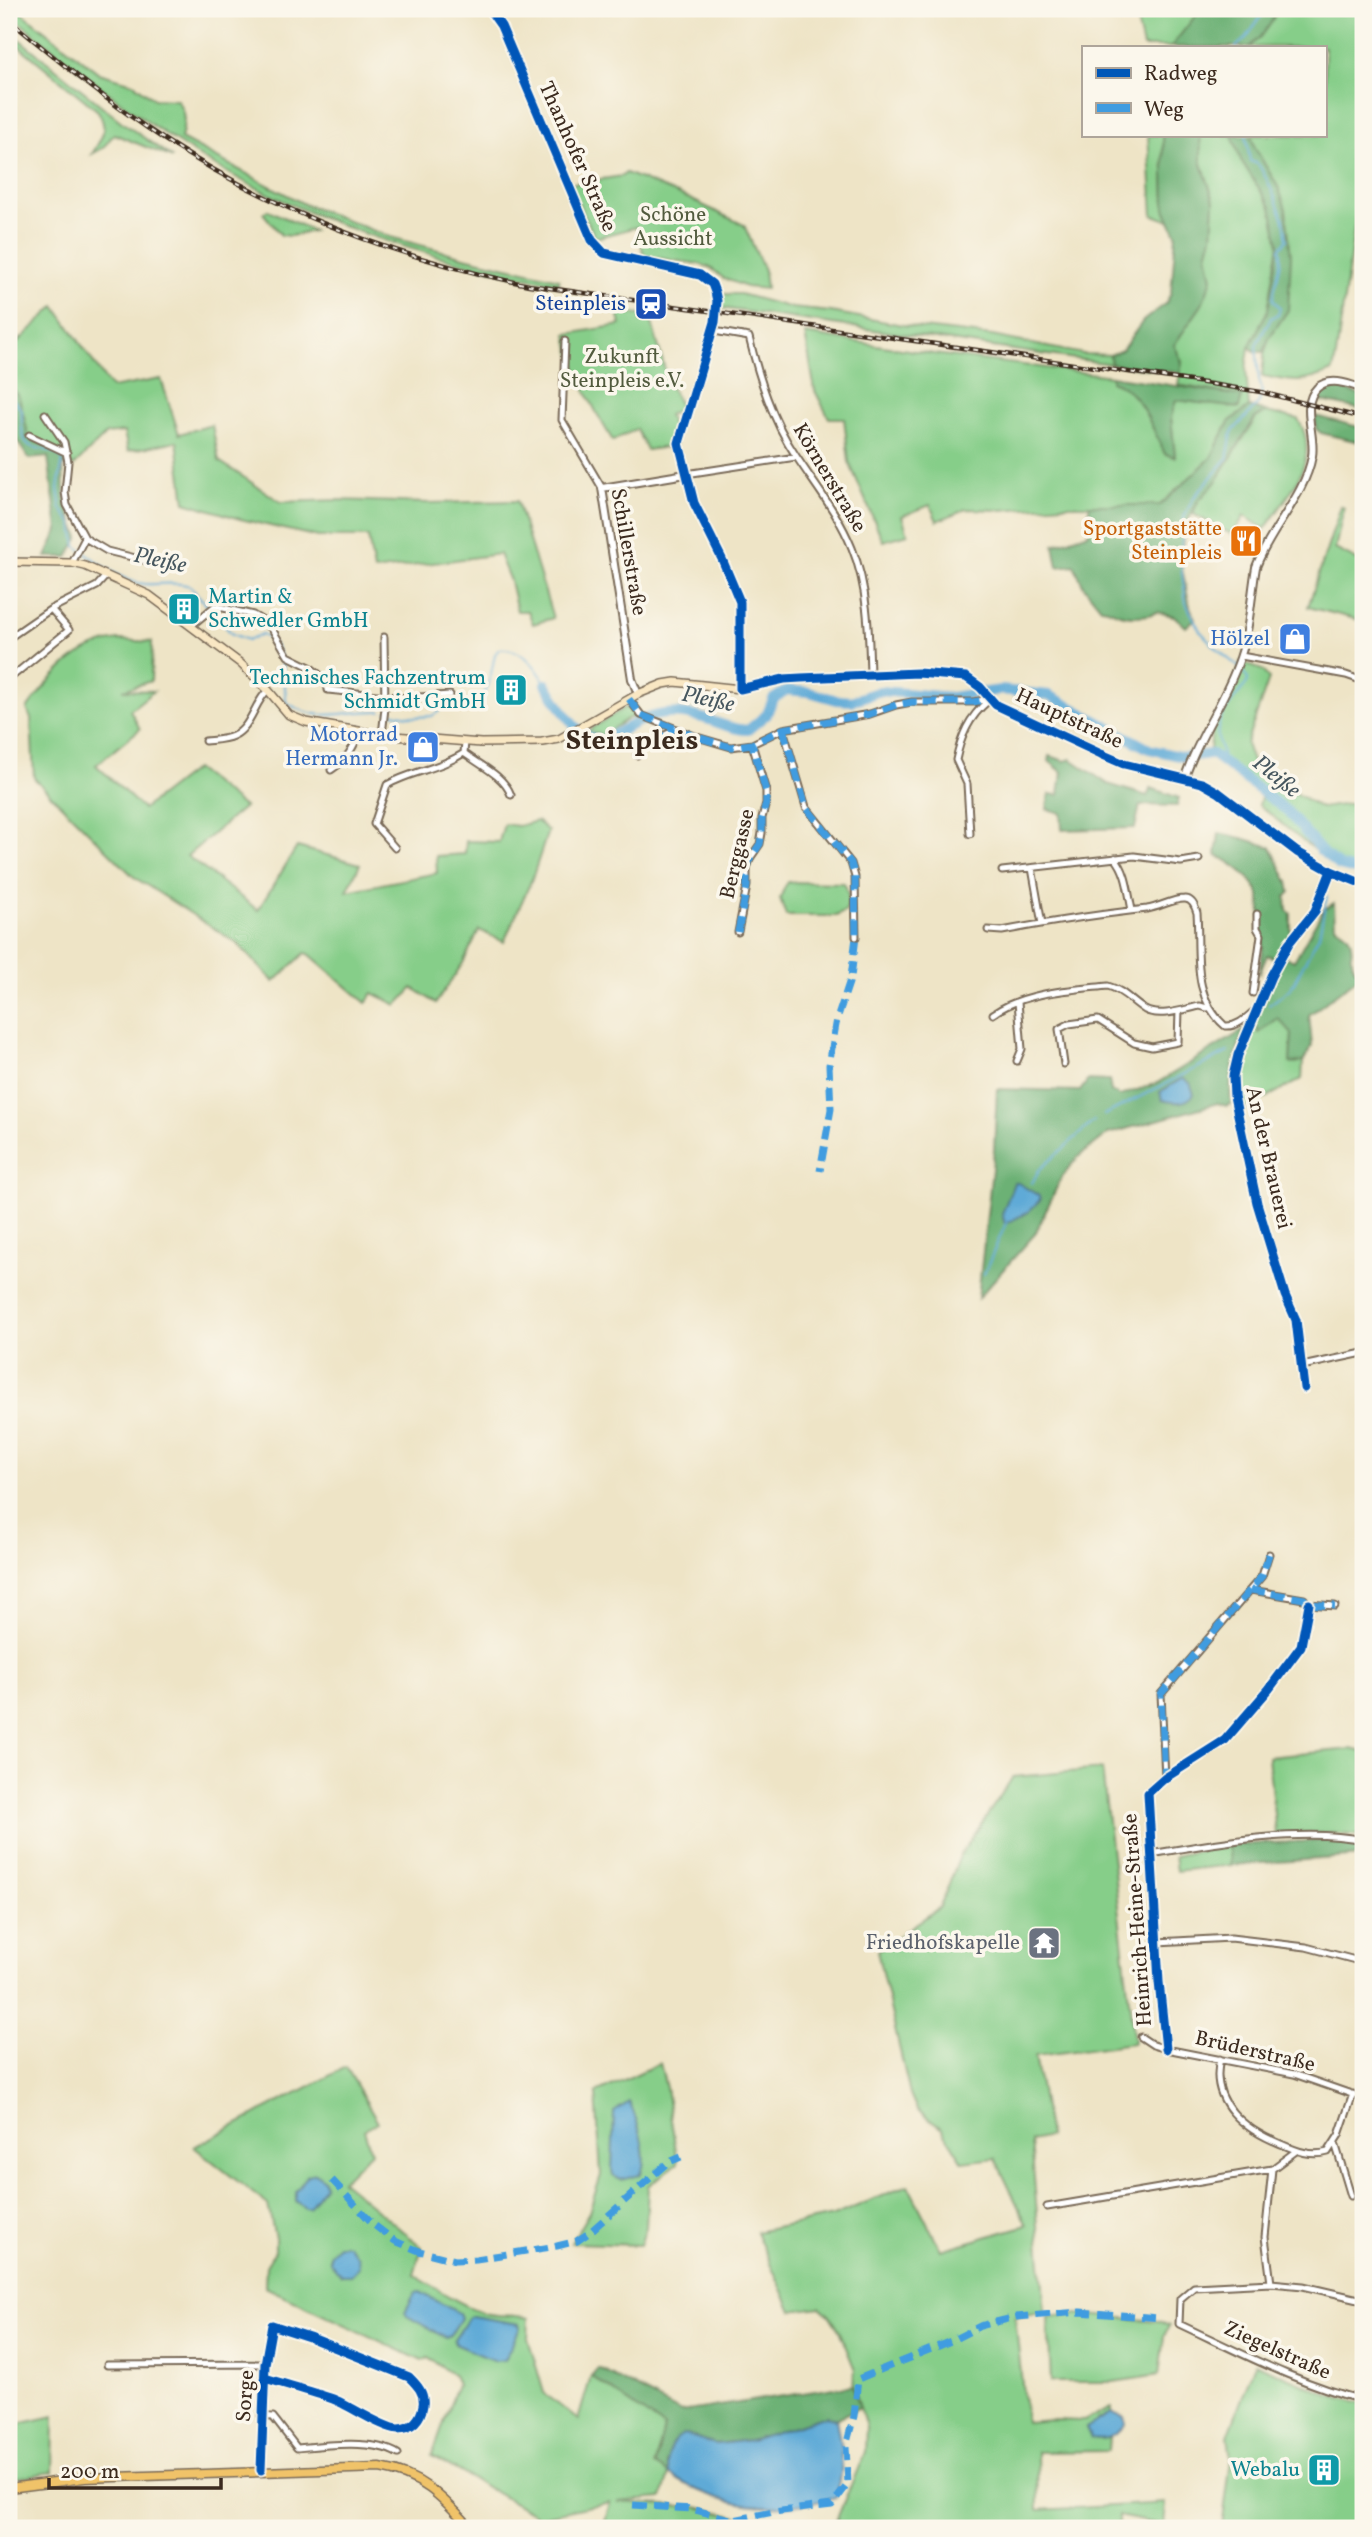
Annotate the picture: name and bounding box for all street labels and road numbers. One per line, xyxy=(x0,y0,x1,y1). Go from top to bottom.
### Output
street label: Thanhofer Straße xyxy=(531,77,623,237)
street label: Körnerstraße xyxy=(785,418,873,538)
street label: Schillerstraße xyxy=(603,486,653,618)
street label: Hauptstraße xyxy=(1010,681,1128,757)
street label: Berggasse xyxy=(714,806,762,902)
street label: An der Brauerei xyxy=(1238,1084,1298,1232)
street label: Heinrich-Heine-Straße xyxy=(1116,1813,1160,2027)
street label: Brüderstraße xyxy=(1192,2024,1318,2080)
street label: Ziegelstraße xyxy=(1219,2314,1335,2388)
street label: Sorge xyxy=(230,2369,262,2423)

